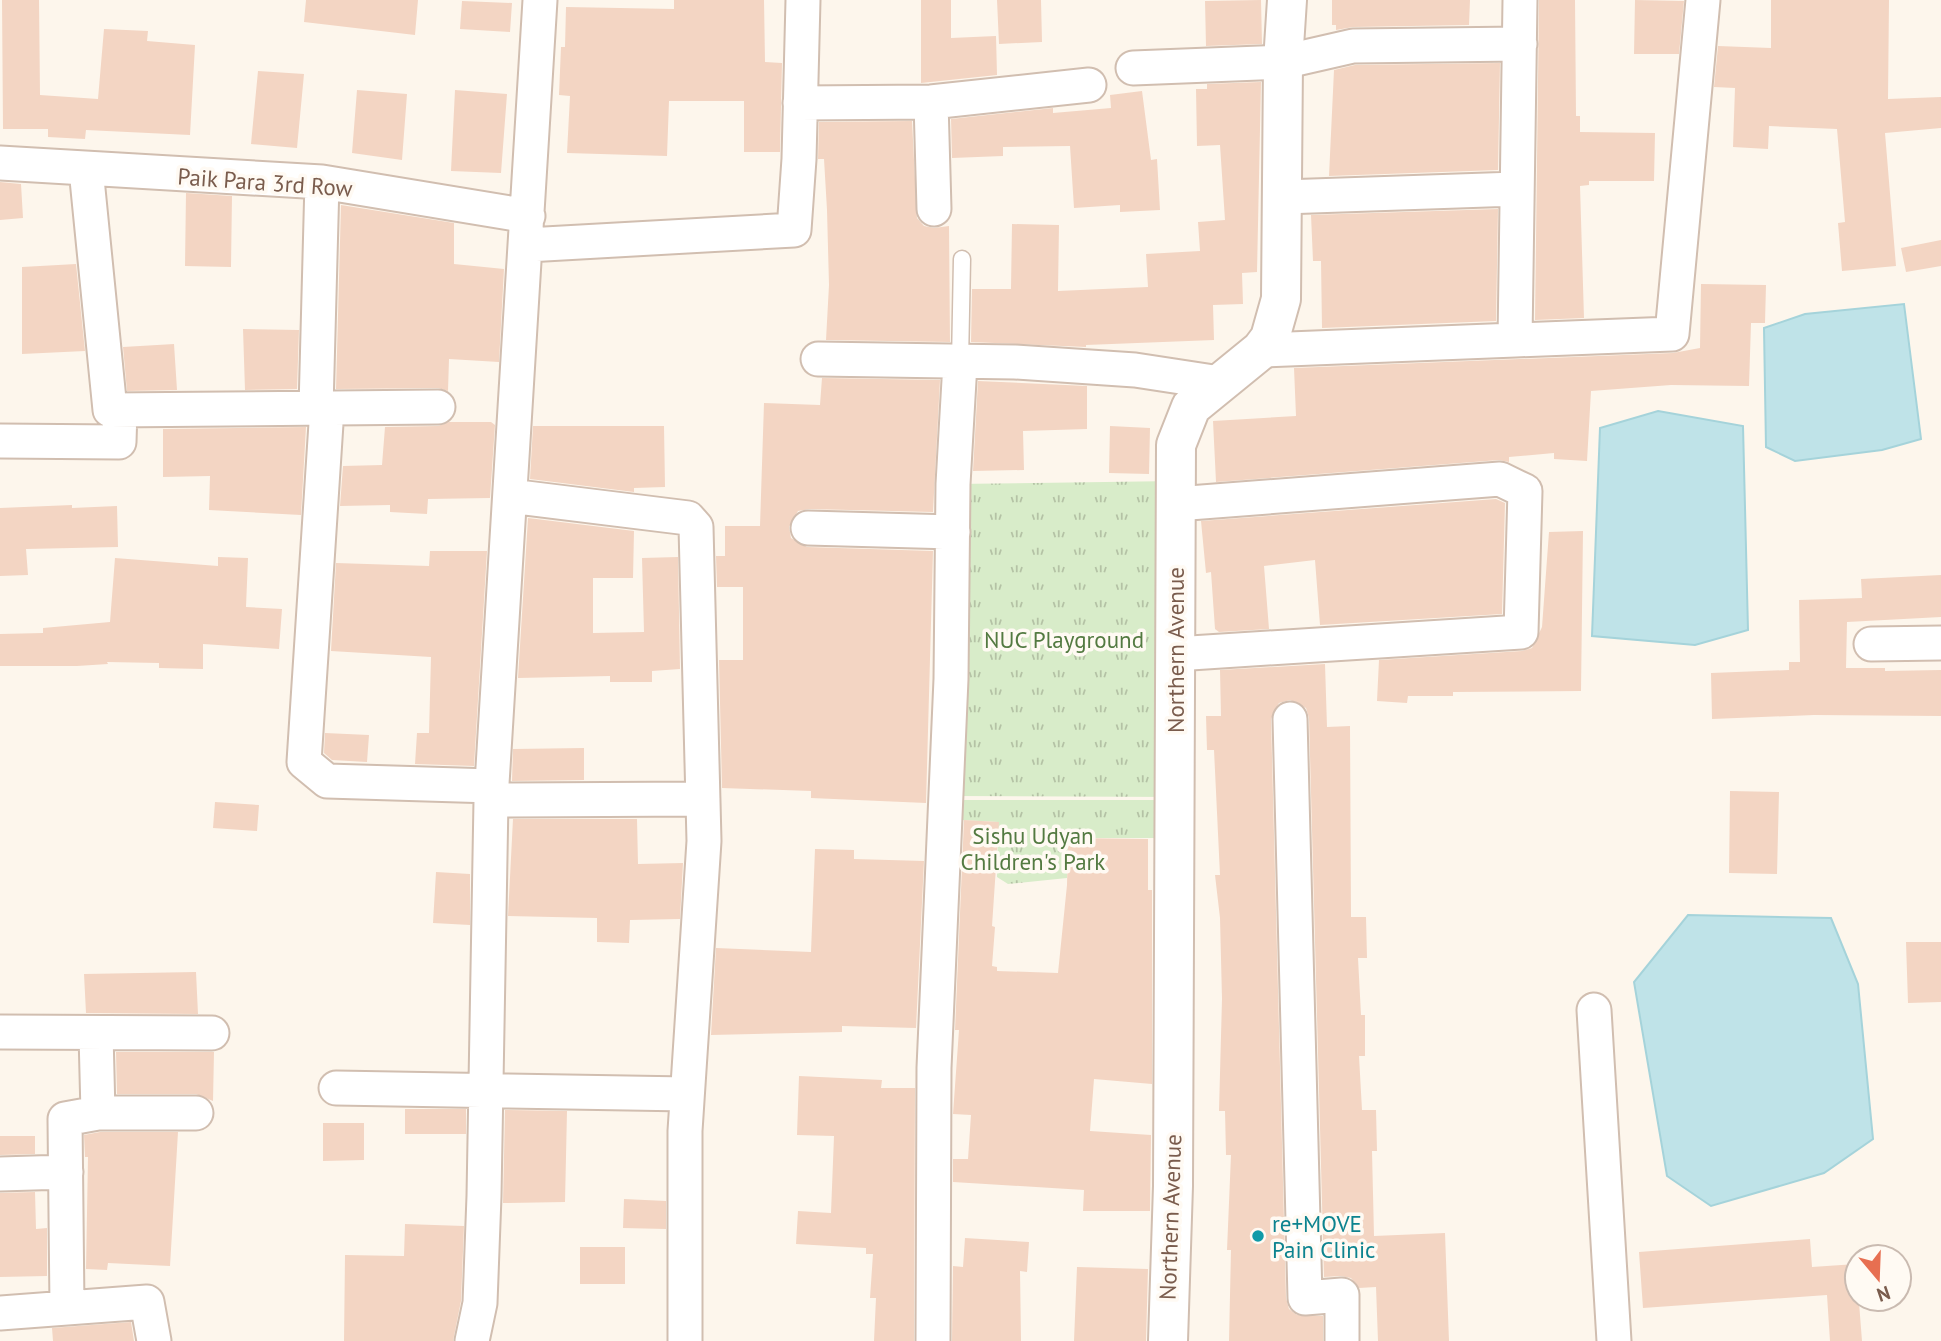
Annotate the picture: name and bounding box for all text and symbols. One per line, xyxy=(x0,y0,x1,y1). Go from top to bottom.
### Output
street label: Paik Para 3rd Row xyxy=(177,161,354,203)
street label: Northern Avenue xyxy=(1161,567,1190,733)
park label: NUC Playground xyxy=(984,625,1144,654)
park label: Sishu Udyan Children's Park xyxy=(961,821,1105,876)
street label: Northern Avenue xyxy=(1153,1134,1187,1300)
place label: re+MOVE Pain Clinic xyxy=(1272,1209,1375,1264)
marker: re+MOVE Pain Clinic xyxy=(1250,1228,1266,1244)
north arrow xyxy=(1843,1243,1913,1313)
text: N xyxy=(1874,1281,1893,1307)

